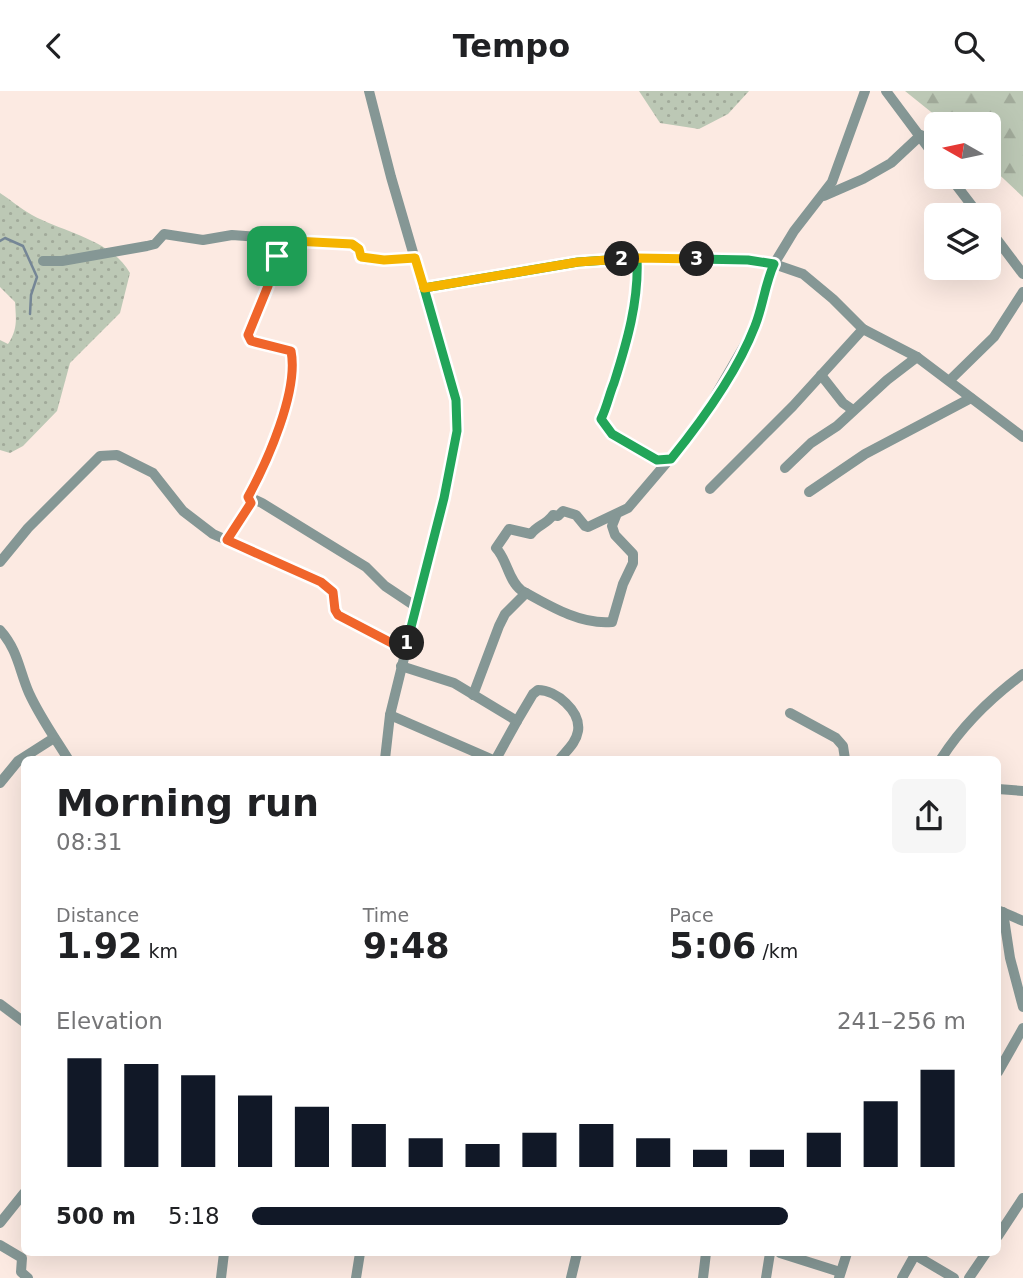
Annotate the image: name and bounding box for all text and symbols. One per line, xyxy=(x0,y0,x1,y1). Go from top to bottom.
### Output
icon: back xyxy=(35,27,73,65)
text: Tempo xyxy=(453,27,570,65)
icon: search xyxy=(950,27,988,65)
north arrow xyxy=(924,112,1001,189)
map controls xyxy=(924,112,1001,280)
button: layers xyxy=(924,203,1001,280)
pin xyxy=(247,226,307,286)
icon: arrive xyxy=(258,237,296,275)
pin: 2 xyxy=(604,241,640,277)
pin: 3 xyxy=(680,241,714,277)
text: 2 xyxy=(615,247,628,269)
text: 3 xyxy=(690,247,703,269)
pin: 1 xyxy=(390,625,424,661)
text: 1 xyxy=(400,631,413,653)
button: share xyxy=(892,779,966,853)
text: Morning run xyxy=(56,781,319,825)
text: 08:31 xyxy=(56,829,122,855)
text: Distance xyxy=(56,904,139,926)
text: Time xyxy=(363,904,409,926)
text: Pace xyxy=(669,904,714,926)
text: 1.92 xyxy=(56,926,142,966)
text: 9:48 xyxy=(363,926,450,966)
text: 5:06 xyxy=(669,926,756,966)
text: km xyxy=(142,940,178,962)
text: /km xyxy=(756,940,798,962)
text: Elevation xyxy=(56,1008,163,1034)
text: 241–256 m xyxy=(837,1008,966,1034)
text: 500 m xyxy=(56,1203,136,1229)
text: 5:18 xyxy=(168,1203,220,1229)

